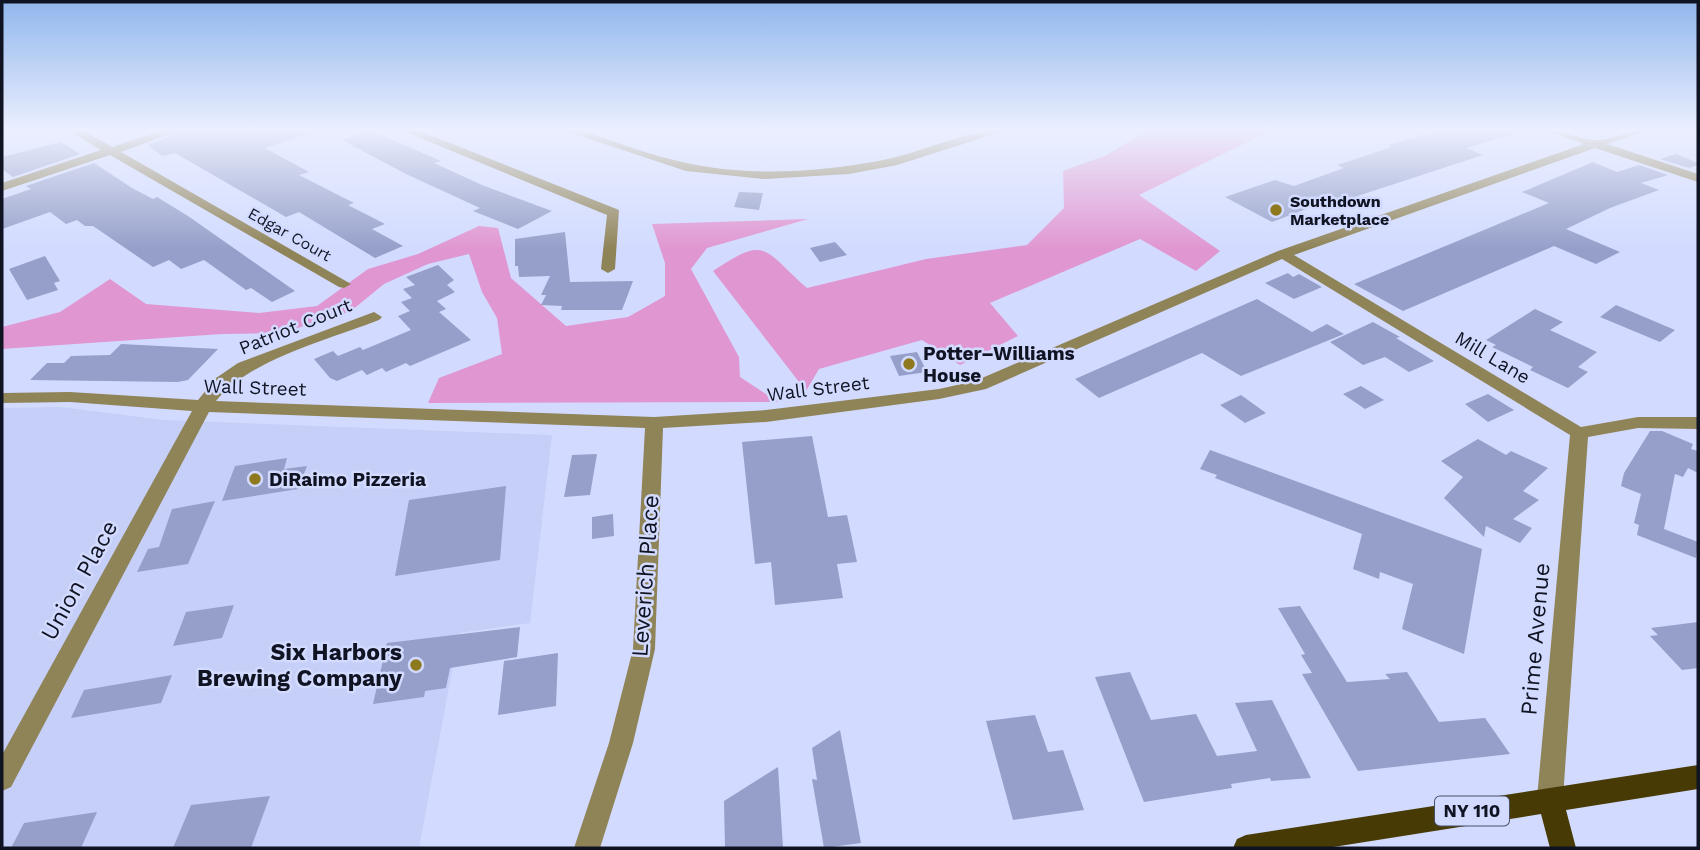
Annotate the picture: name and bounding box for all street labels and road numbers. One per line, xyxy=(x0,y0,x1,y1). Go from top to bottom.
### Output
street label: Edgar Court xyxy=(245,204,335,265)
street label: Patriot Court xyxy=(235,293,355,360)
street label: Mill Lane xyxy=(1451,326,1534,389)
street label: Wall Street xyxy=(766,371,871,406)
street label: Wall Street xyxy=(203,374,307,401)
street label: Leverich Place xyxy=(626,494,665,658)
street label: Union Place xyxy=(35,516,123,645)
street label: Prime Avenue xyxy=(1515,562,1556,716)
road number: NY 110 xyxy=(1435,796,1509,826)

